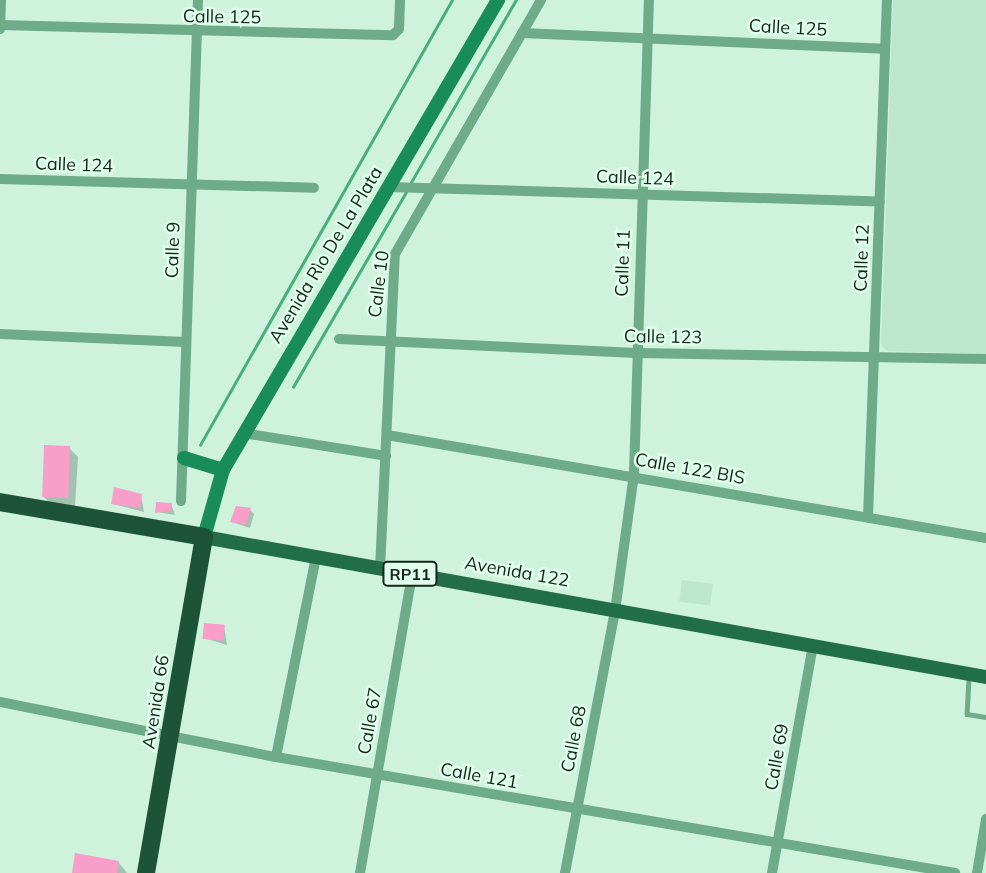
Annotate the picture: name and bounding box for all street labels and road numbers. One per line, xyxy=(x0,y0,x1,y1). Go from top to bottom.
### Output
street label: Calle 125 xyxy=(183,6,261,28)
street label: Calle 125 xyxy=(748,15,828,41)
street label: Calle 124 xyxy=(35,153,113,177)
street label: Avenida Rìo De La Plata xyxy=(265,163,387,347)
street label: Calle 124 xyxy=(596,166,674,190)
street label: Calle 9 xyxy=(161,221,185,279)
street label: Calle 12 xyxy=(850,224,874,292)
street label: Calle 11 xyxy=(611,229,635,297)
street label: Calle 10 xyxy=(364,249,394,319)
street label: Calle 123 xyxy=(624,326,702,348)
street label: Calle 122 BIS xyxy=(633,449,747,489)
street label: Avenida 122 xyxy=(463,552,571,592)
road number: RP11 xyxy=(382,562,438,586)
street label: Avenida 66 xyxy=(138,654,174,750)
street label: Calle 67 xyxy=(354,686,386,756)
street label: Calle 68 xyxy=(557,704,591,774)
street label: Calle 69 xyxy=(761,722,793,792)
street label: Calle 121 xyxy=(439,759,519,793)

